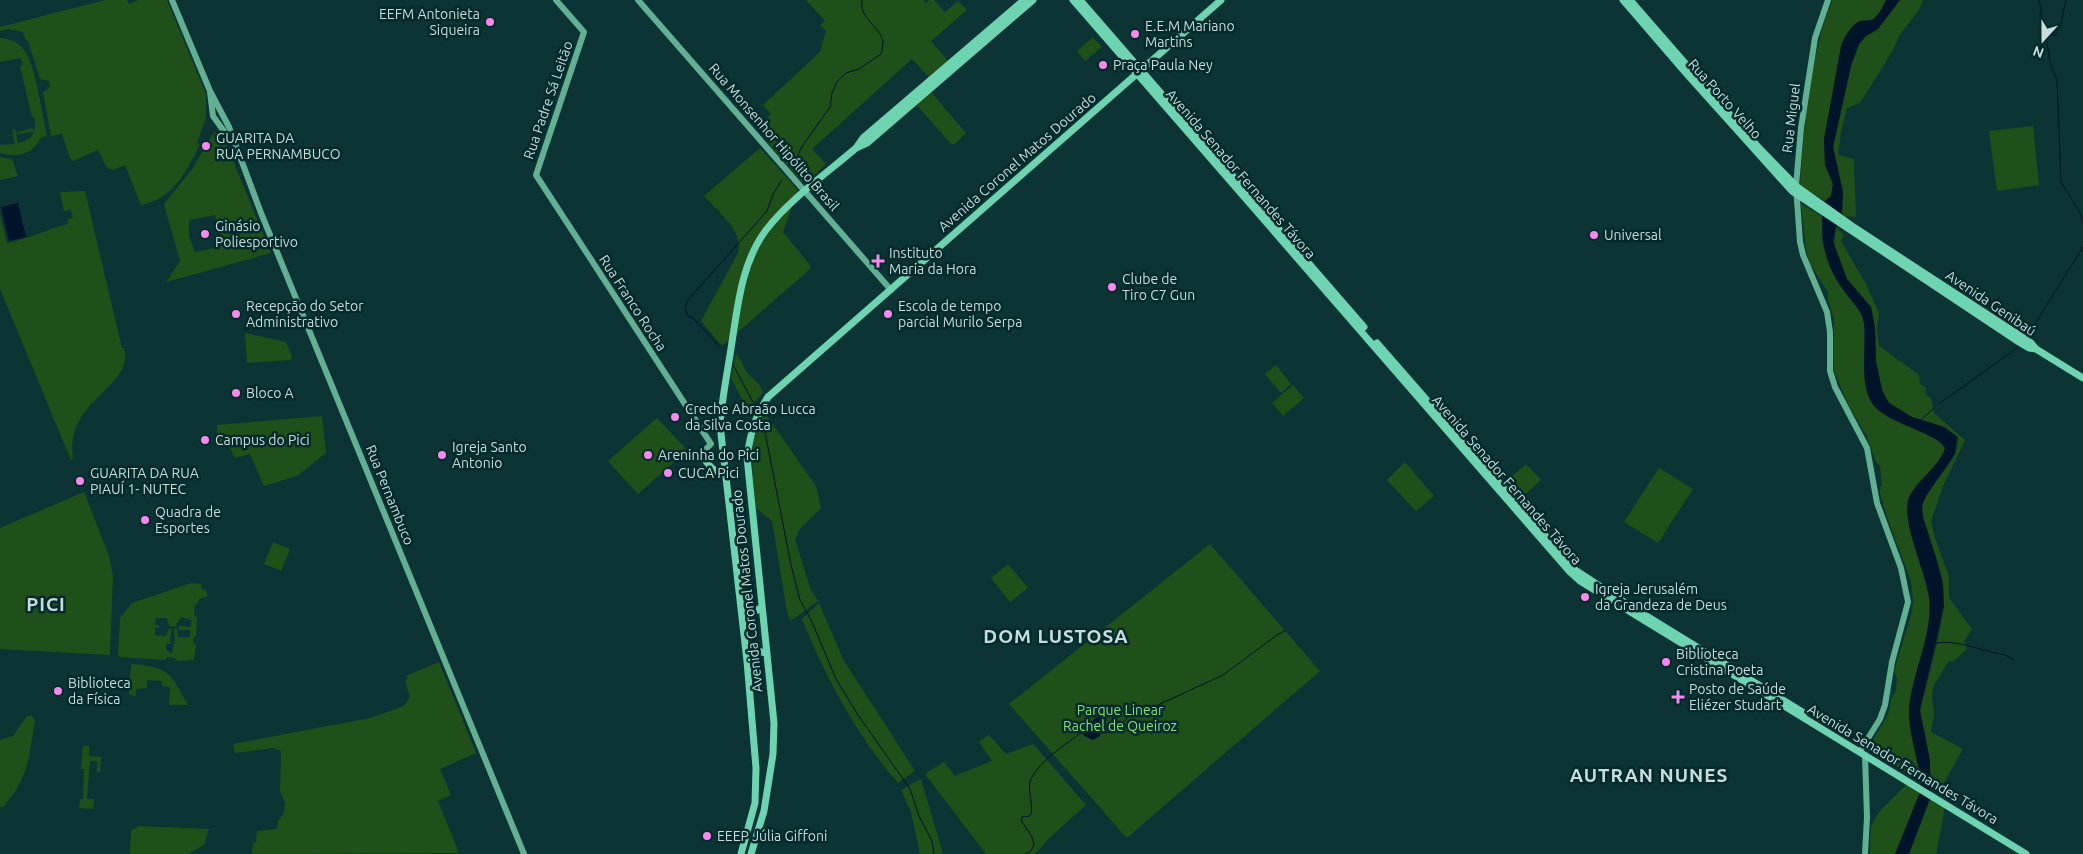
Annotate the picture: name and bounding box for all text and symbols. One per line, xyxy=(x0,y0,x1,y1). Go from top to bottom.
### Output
place label: EEFM Antonieta Siqueira xyxy=(379,6,480,38)
north arrow xyxy=(2018,15,2068,65)
marker: EEFM Antonieta Siqueira xyxy=(484,16,496,28)
place label: E.E.M Mariano Martins xyxy=(1145,18,1235,50)
marker: E.E.M Mariano Martins xyxy=(1129,28,1141,40)
street label: Rua Padre Sá Leitão xyxy=(520,39,576,161)
text: N xyxy=(2031,43,2046,61)
street label: Rua Porto Velho xyxy=(1685,56,1765,142)
place label: Praça Paula Ney xyxy=(1113,57,1213,73)
marker: Praça Paula Ney xyxy=(1097,59,1109,71)
street label: Rua Monsenhor Hipólito Brasil xyxy=(706,60,843,214)
street label: Rua Miguel xyxy=(1779,82,1803,154)
street label: Avenida Senador Fernandes Távora xyxy=(1163,86,1319,262)
street label: Avenida Coronel Matos Dourado xyxy=(935,89,1099,235)
place label: GUARITA DA RUA PERNAMBUCO xyxy=(216,130,341,162)
marker: GUARITA DA RUA PERNAMBUCO xyxy=(200,140,212,152)
place label: Ginásio Poliesportivo xyxy=(215,218,298,250)
place label: Universal xyxy=(1604,227,1662,243)
marker: Ginásio Poliesportivo xyxy=(199,228,211,240)
marker: Universal xyxy=(1588,229,1600,241)
place label: Instituto Maria da Hora xyxy=(889,245,977,277)
street label: Rua Franco Rocha xyxy=(596,252,670,354)
marker: Instituto Maria da Hora xyxy=(871,254,885,268)
street label: Avenida Genibaú xyxy=(1943,267,2039,339)
place label: Clube de Tiro C7 Gun xyxy=(1122,271,1195,303)
marker: Clube de Tiro C7 Gun xyxy=(1106,281,1118,293)
place label: Recepção do Setor Administrativo xyxy=(246,298,364,330)
place label: Escola de tempo parcial Murilo Serpa xyxy=(898,298,1022,330)
marker: Recepção do Setor Administrativo xyxy=(230,308,242,320)
marker: Escola de tempo parcial Murilo Serpa xyxy=(882,308,894,320)
place label: Bloco A xyxy=(246,385,294,401)
marker: Bloco A xyxy=(230,387,242,399)
street label: Avenida Senador Fernandes Távora xyxy=(1429,392,1585,568)
place label: Creche Abraão Lucca da Silva Costa xyxy=(685,401,816,433)
marker: Creche Abraão Lucca da Silva Costa xyxy=(669,411,681,423)
place label: Campus do Pici xyxy=(215,432,310,448)
marker: Campus do Pici xyxy=(199,434,211,446)
place label: Igreja Santo Antonio xyxy=(452,439,527,471)
street label: Rua Pernambuco xyxy=(363,443,417,547)
place label: Areninha do Pici xyxy=(658,447,759,463)
marker: Igreja Santo Antonio xyxy=(436,449,448,461)
marker: Areninha do Pici xyxy=(642,449,654,461)
place label: GUARITA DA RUA PIAUÍ 1- NUTEC xyxy=(90,465,199,497)
place label: CUCA Pici xyxy=(678,465,739,481)
marker: CUCA Pici xyxy=(662,467,674,479)
marker: GUARITA DA RUA PIAUÍ 1- NUTEC xyxy=(74,475,86,487)
street label: Avenida Coronel Matos Dourado xyxy=(728,489,766,693)
place label: Quadra de Esportes xyxy=(155,504,221,536)
marker: Quadra de Esportes xyxy=(139,514,151,526)
place label: Igreja Jerusalém da Grandeza de Deus xyxy=(1595,581,1727,613)
marker: Igreja Jerusalém da Grandeza de Deus xyxy=(1579,591,1591,603)
district label: PICI xyxy=(26,593,66,615)
district label: DOM LUSTOSA xyxy=(983,625,1129,647)
place label: Biblioteca Cristina Poeta xyxy=(1676,646,1763,678)
marker: Biblioteca Cristina Poeta xyxy=(1660,656,1672,668)
place label: Biblioteca da Física xyxy=(68,675,131,707)
place label: Posto de Saúde Eliézer Studart xyxy=(1689,681,1786,713)
marker: Biblioteca da Física xyxy=(52,685,64,697)
marker: Posto de Saúde Eliézer Studart xyxy=(1671,690,1685,704)
street label: Avenida Senador Fernandes Távora xyxy=(1805,701,2001,827)
park label: Parque Linear Rachel de Queiroz xyxy=(1063,702,1177,734)
district label: AUTRAN NUNES xyxy=(1570,764,1728,786)
place label: EEEP Júlia Giffoni xyxy=(717,828,827,844)
marker: EEEP Júlia Giffoni xyxy=(701,830,713,842)

